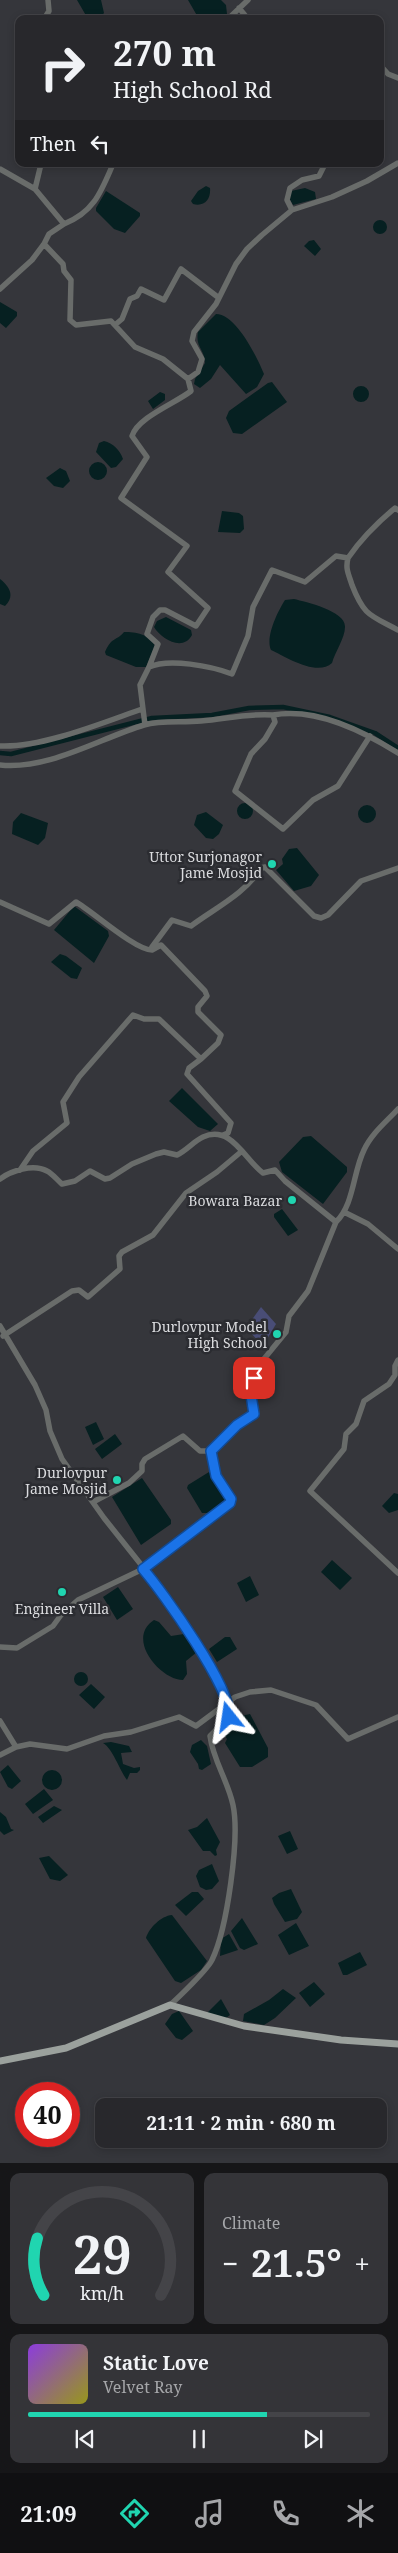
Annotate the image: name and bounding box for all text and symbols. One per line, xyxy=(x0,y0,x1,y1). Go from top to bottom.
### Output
text: 270 m xyxy=(113,29,216,76)
icon: right xyxy=(30,35,95,100)
text: High School Rd xyxy=(113,74,272,104)
icon: left xyxy=(86,130,114,158)
text: Then xyxy=(30,131,76,157)
place label: Uttor Surjonagor Jame Mosjid xyxy=(149,847,262,882)
marker: Uttor Surjonagor Jame Mosjid xyxy=(266,858,278,870)
place label: Bowara Bazar xyxy=(188,1191,282,1210)
marker: Bowara Bazar xyxy=(286,1194,298,1206)
place label: Durlovpur Model High School xyxy=(151,1317,268,1352)
marker: Durlovpur Model High School xyxy=(271,1328,283,1340)
pin xyxy=(233,1357,275,1399)
icon: arrive xyxy=(240,1364,268,1392)
place label: Durlovpur Jame Mosjid xyxy=(24,1463,107,1498)
marker: Durlovpur Jame Mosjid xyxy=(111,1474,123,1486)
marker: Engineer Villa xyxy=(56,1586,68,1598)
place label: Engineer Villa xyxy=(15,1599,109,1618)
position arrow xyxy=(202,1690,254,1742)
speed limit sign: 40 xyxy=(15,2082,80,2147)
text: 21:11 · 2 min · 680 m xyxy=(146,2110,336,2136)
text: Climate xyxy=(222,2212,280,2234)
text: 29 xyxy=(73,2218,131,2289)
text: 21.5° xyxy=(251,2236,342,2288)
text: − xyxy=(222,2244,238,2282)
text: + xyxy=(354,2244,370,2282)
text: km/h xyxy=(80,2281,124,2305)
text: Static Love xyxy=(103,2350,209,2376)
text: Velvet Ray xyxy=(103,2376,182,2398)
icon: previous xyxy=(71,2425,99,2453)
icon: pause xyxy=(185,2425,213,2453)
icon: next xyxy=(299,2425,327,2453)
icon: directions xyxy=(117,2496,152,2531)
icon: music xyxy=(192,2496,227,2531)
icon: phone xyxy=(268,2496,303,2531)
icon: climate xyxy=(343,2496,378,2531)
text: 21:09 xyxy=(20,2498,77,2528)

